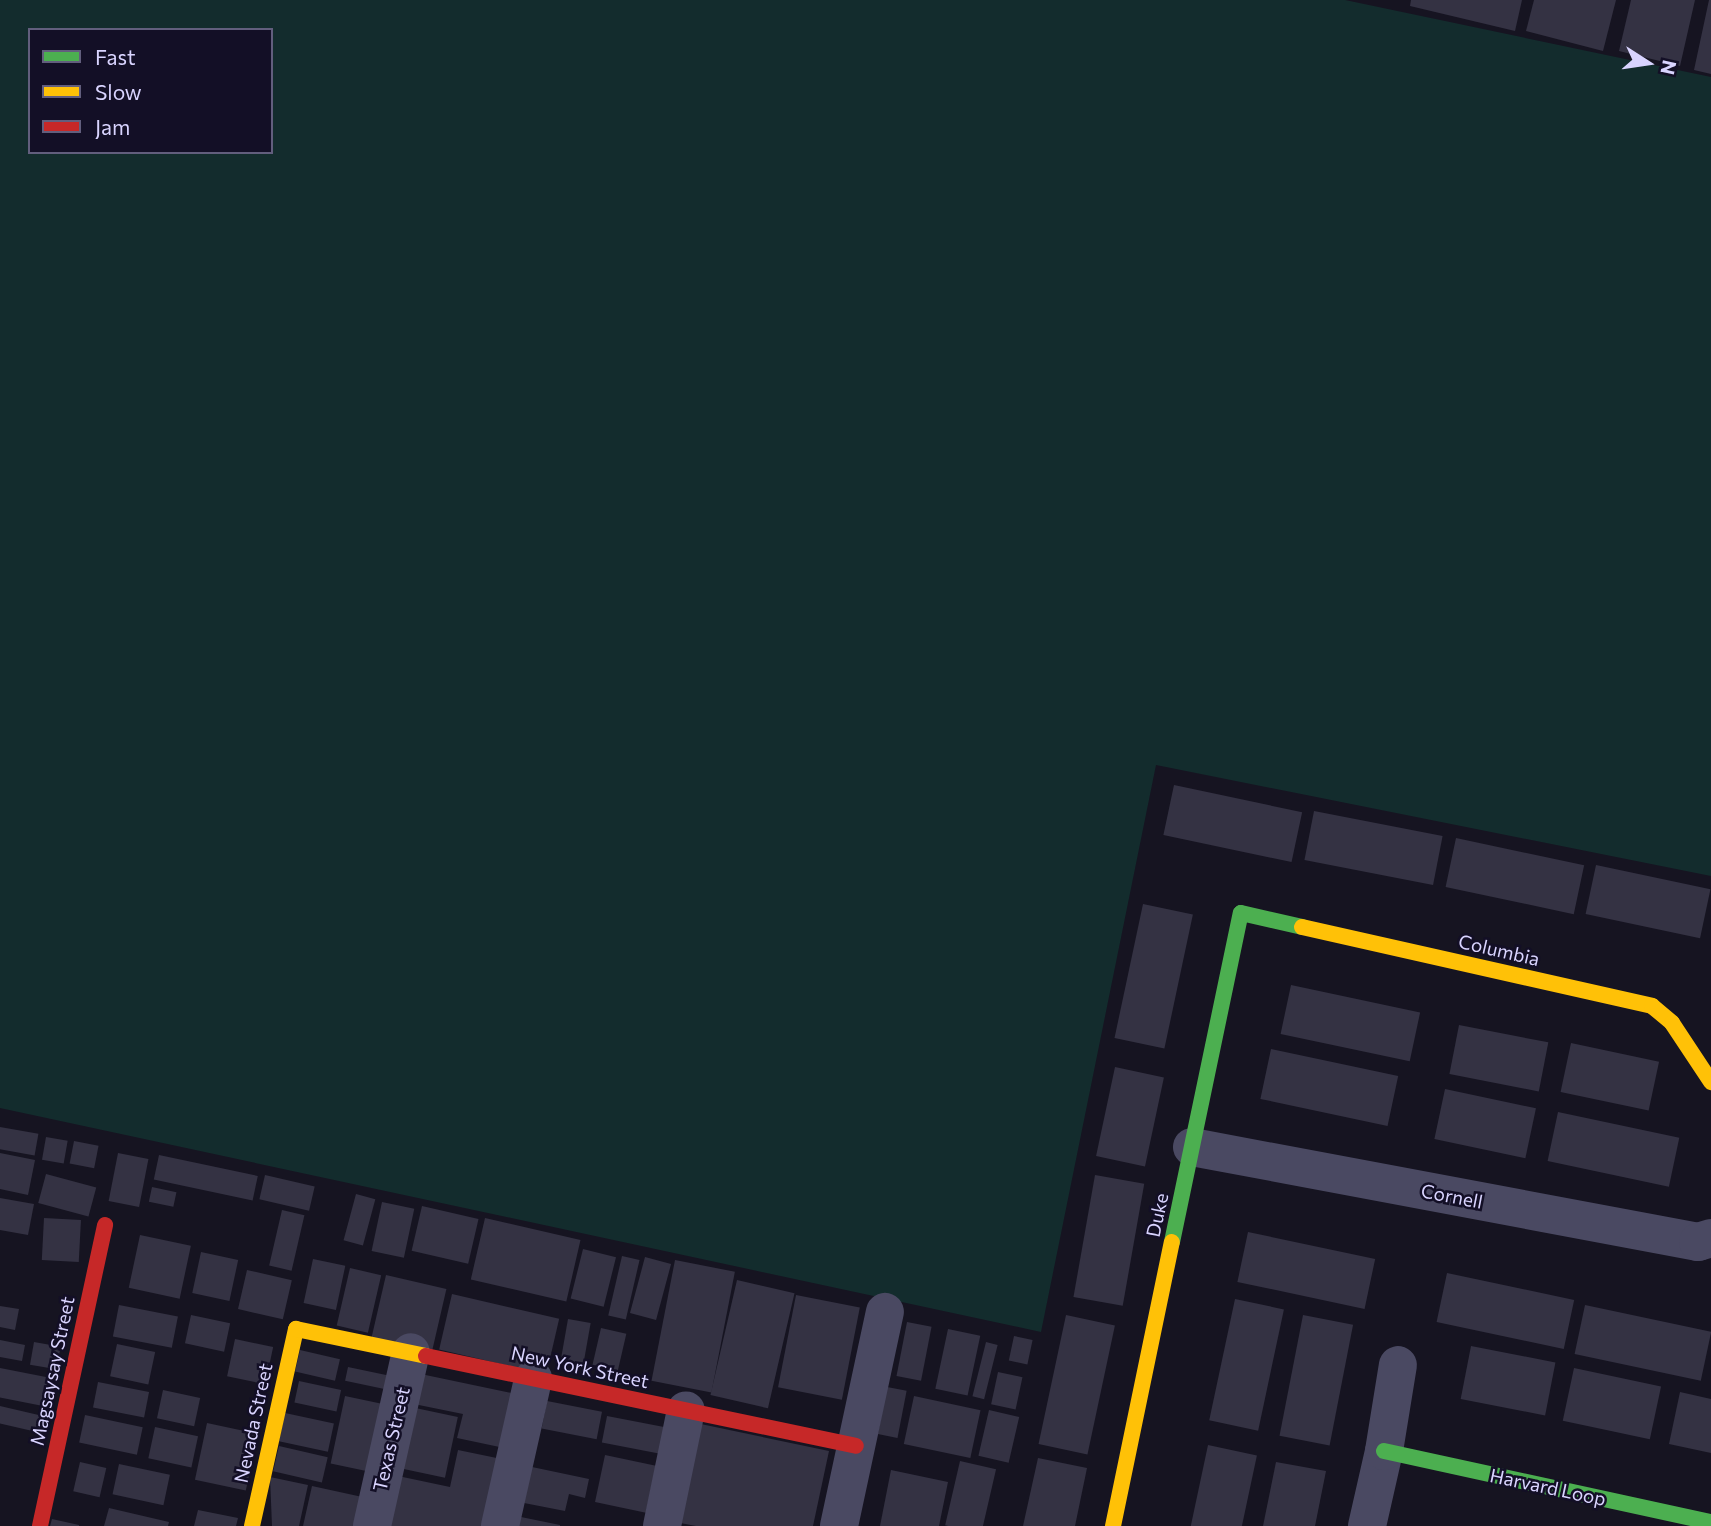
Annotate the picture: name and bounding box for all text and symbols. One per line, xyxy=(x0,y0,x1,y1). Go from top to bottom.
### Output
legend xyxy=(28,28,273,154)
north arrow xyxy=(1613,28,1683,98)
text: Fast xyxy=(95,44,136,69)
text: N xyxy=(1656,58,1682,77)
text: Slow xyxy=(95,79,142,104)
text: Jam xyxy=(95,114,130,139)
street label: Columbia xyxy=(1456,930,1542,970)
street label: Cornell xyxy=(1419,1179,1485,1213)
street label: Duke xyxy=(1141,1191,1173,1239)
street label: Magsaysay Street xyxy=(25,1294,79,1448)
street label: New York Street xyxy=(509,1341,651,1393)
street label: Nevada Street xyxy=(229,1361,277,1485)
street label: Texas Street xyxy=(368,1384,414,1494)
street label: Harvard Loop xyxy=(1488,1464,1608,1510)

